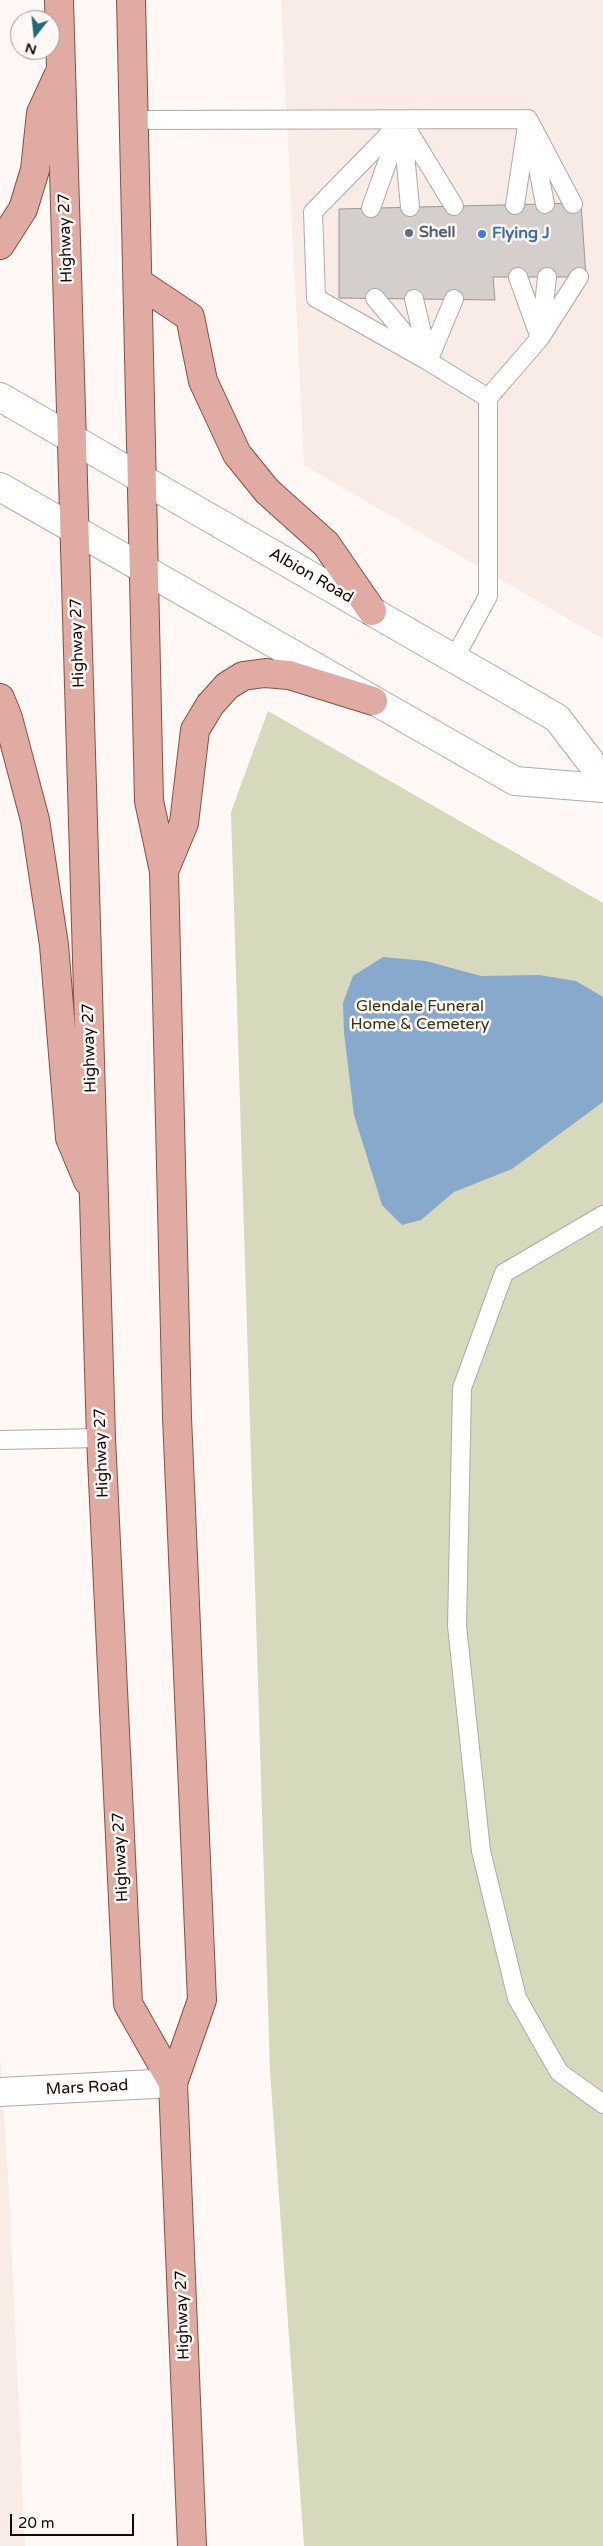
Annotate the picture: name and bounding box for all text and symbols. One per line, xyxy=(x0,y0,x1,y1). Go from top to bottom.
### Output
north arrow xyxy=(10,10,60,60)
text: N xyxy=(23,39,39,59)
street label: Highway 27 xyxy=(55,193,77,283)
place label: Shell xyxy=(419,223,455,243)
place label: Flying J xyxy=(492,224,550,244)
marker: Shell xyxy=(403,227,415,239)
marker: Flying J xyxy=(476,228,488,240)
street label: Albion Road xyxy=(266,544,356,608)
street label: Highway 27 xyxy=(67,598,89,688)
park label: Glendale Funeral Home & Cemetery xyxy=(351,997,489,1035)
street label: Highway 27 xyxy=(79,1003,101,1093)
street label: Highway 27 xyxy=(91,1408,113,1498)
street label: Highway 27 xyxy=(109,1812,133,1902)
street label: Mars Road xyxy=(45,2076,129,2100)
street label: Highway 27 xyxy=(172,2270,194,2360)
scale bar xyxy=(12,2504,136,2536)
text: 20 m xyxy=(18,2514,55,2532)

